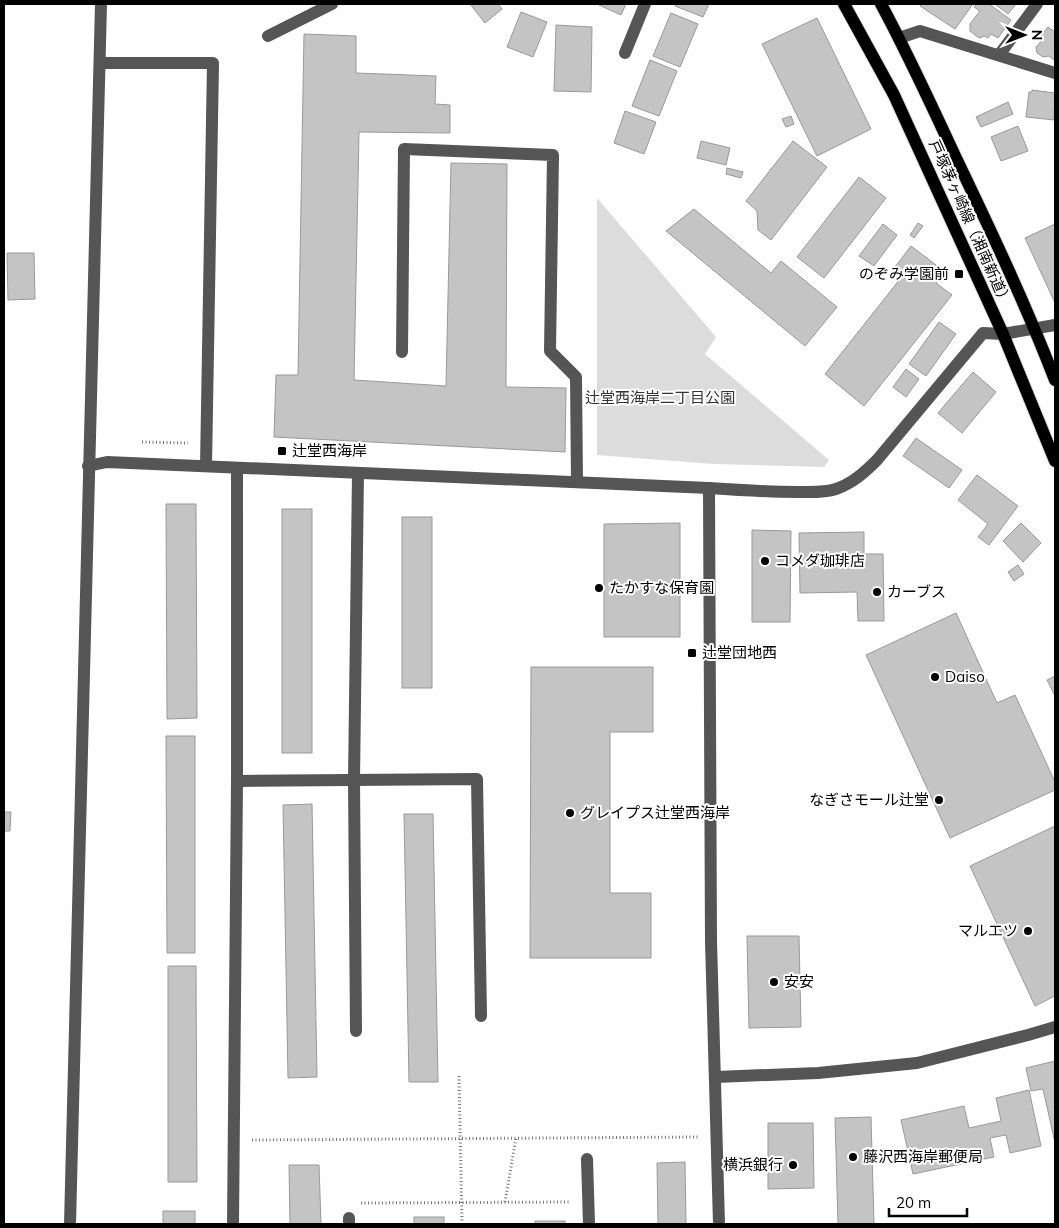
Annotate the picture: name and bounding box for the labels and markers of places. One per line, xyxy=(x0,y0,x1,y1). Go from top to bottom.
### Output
place label: のぞみ学園前 xyxy=(859,264,949,283)
marker: のぞみ学園前 xyxy=(953,268,965,280)
place label: 辻堂西海岸 xyxy=(292,441,367,460)
marker: 辻堂西海岸 xyxy=(276,445,288,457)
place label: コメダ珈琲店 xyxy=(775,551,865,570)
marker: コメダ珈琲店 xyxy=(759,555,771,567)
place label: たかすな保育園 xyxy=(609,578,714,597)
marker: たかすな保育園 xyxy=(593,582,605,594)
place label: カーブス xyxy=(887,582,946,601)
marker: カーブス xyxy=(871,586,883,598)
place label: 辻堂団地西 xyxy=(702,643,777,662)
marker: 辻堂団地西 xyxy=(686,647,698,659)
place label: Daiso xyxy=(945,667,985,686)
marker: Daiso xyxy=(929,671,941,683)
place label: なぎさモール辻堂 xyxy=(809,790,929,809)
marker: なぎさモール辻堂 xyxy=(933,794,945,806)
place label: グレイプス辻堂西海岸 xyxy=(580,803,730,822)
marker: グレイプス辻堂西海岸 xyxy=(564,807,576,819)
place label: マルエツ xyxy=(958,921,1018,940)
marker: マルエツ xyxy=(1022,925,1034,937)
place label: 安安 xyxy=(784,972,814,991)
marker: 安安 xyxy=(768,976,780,988)
place label: 藤沢西海岸郵便局 xyxy=(863,1147,983,1166)
marker: 藤沢西海岸郵便局 xyxy=(847,1151,859,1163)
place label: 横浜銀行 xyxy=(723,1155,783,1174)
marker: 横浜銀行 xyxy=(787,1159,799,1171)

